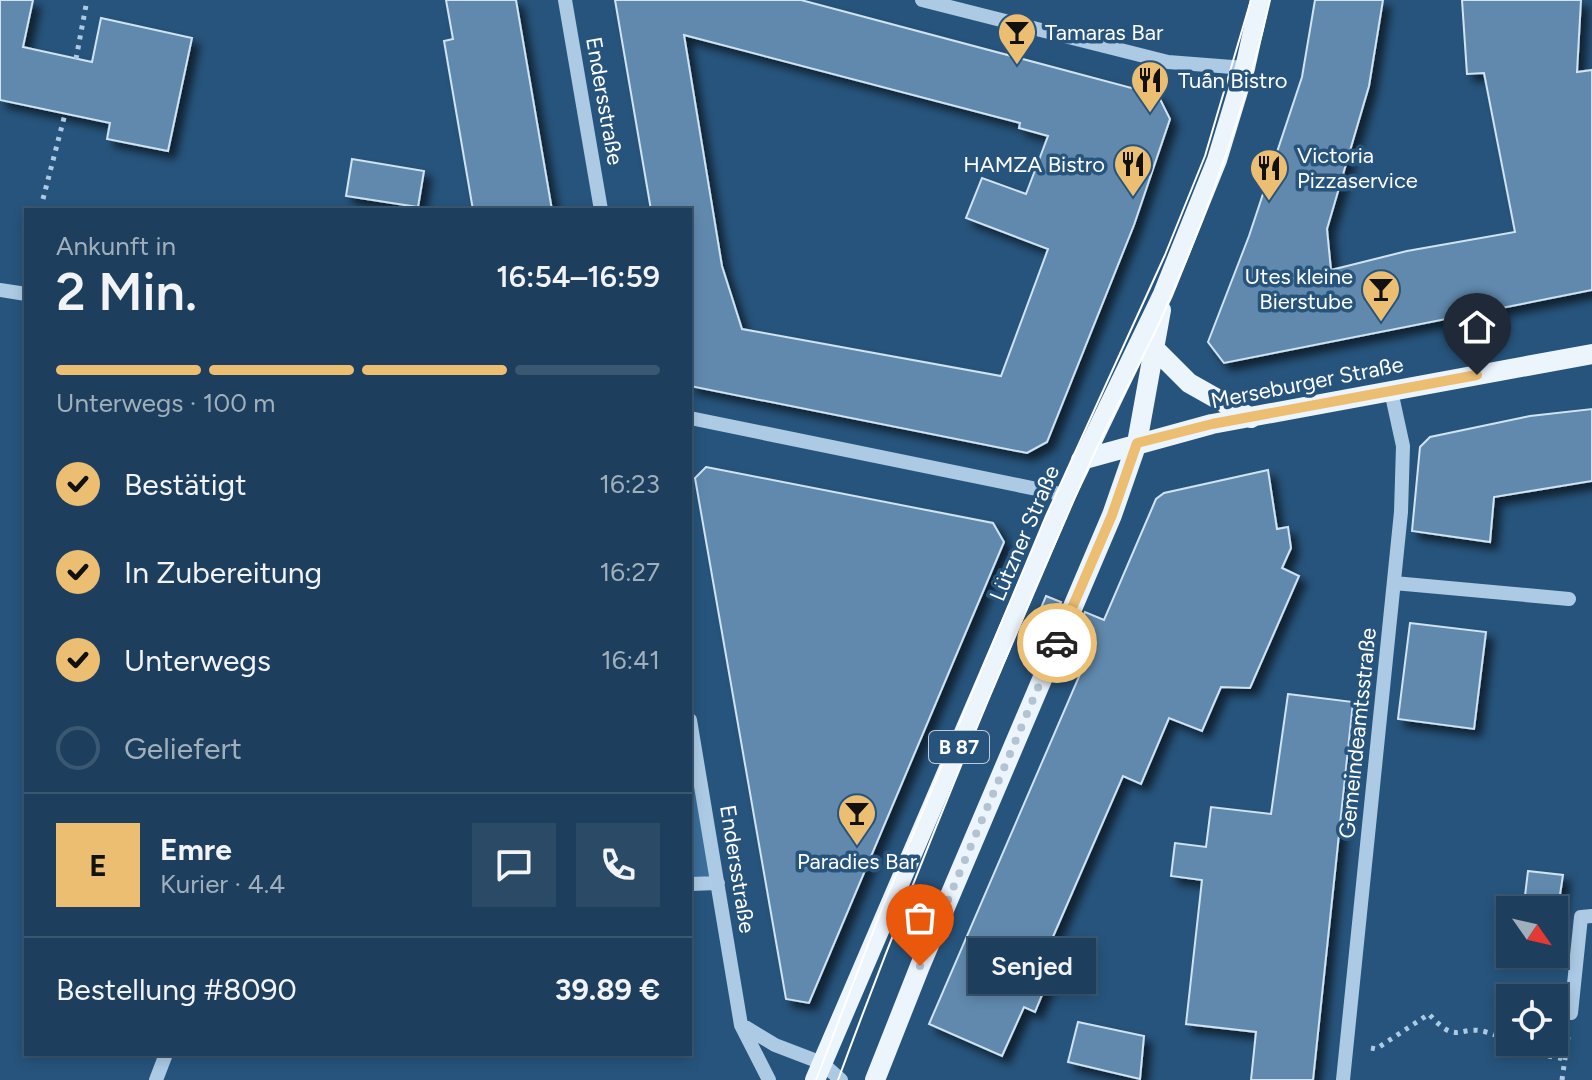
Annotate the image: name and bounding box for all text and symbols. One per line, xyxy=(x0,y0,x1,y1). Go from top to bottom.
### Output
bar icon: Tamaras Bar xyxy=(996,11,1038,66)
place label: Tamaras Bar xyxy=(1045,19,1164,46)
street label: Endersstraße xyxy=(580,35,629,167)
restaurant icon: Tuấn Bistro xyxy=(1129,59,1171,114)
place label: Tuấn Bistro xyxy=(1178,67,1288,94)
place label: Victoria Pizzaservice xyxy=(1297,142,1418,194)
restaurant icon: HAMZA Bistro xyxy=(1112,143,1154,198)
restaurant icon: Victoria Pizzaservice xyxy=(1248,147,1290,202)
place label: HAMZA Bistro xyxy=(963,151,1105,178)
text: Ankunft in xyxy=(56,230,176,262)
text: 16:54–16:59 xyxy=(496,258,660,295)
text: 2 Min. xyxy=(56,261,197,323)
place label: Utes kleine Bierstube xyxy=(1245,263,1353,315)
bar icon: Utes kleine Bierstube xyxy=(1360,268,1402,323)
pin xyxy=(1443,293,1511,375)
icon: home xyxy=(1455,305,1499,349)
street label: Merseburger Straße xyxy=(1209,351,1406,414)
text: Unterwegs · 100 m xyxy=(56,387,275,419)
street label: Lützner Straße xyxy=(984,461,1065,605)
icon: check xyxy=(56,462,100,506)
text: Bestätigt xyxy=(124,466,247,503)
text: 16:23 xyxy=(599,468,660,500)
icon: check xyxy=(56,550,100,594)
text: In Zubereitung xyxy=(124,554,322,591)
text: 16:27 xyxy=(599,556,660,588)
courier xyxy=(1017,603,1097,683)
icon: car xyxy=(1035,621,1079,665)
street label: Gemeindeamtsstraße xyxy=(1333,626,1382,840)
icon: check xyxy=(56,638,100,682)
text: Unterwegs xyxy=(124,642,271,679)
text: 16:41 xyxy=(601,644,660,676)
text: Geliefert xyxy=(124,730,242,767)
road number: B 87 xyxy=(929,731,989,763)
bar icon: Paradies Bar xyxy=(836,792,878,847)
street label: Endersstraße xyxy=(714,803,761,935)
button: chat xyxy=(472,823,556,907)
button: phone xyxy=(576,823,660,907)
text: Emre xyxy=(160,831,232,868)
text: E xyxy=(89,847,107,884)
place label: Paradies Bar xyxy=(797,848,918,875)
text: Kurier · 4.4 xyxy=(160,868,285,900)
pin xyxy=(886,884,954,966)
icon: bag xyxy=(898,896,942,940)
north arrow xyxy=(1496,896,1568,968)
map controls xyxy=(1496,896,1568,1056)
callout: Senjed xyxy=(968,938,1096,994)
text: Senjed xyxy=(991,950,1073,982)
text: Bestellung #8090 xyxy=(56,971,297,1008)
text: 39.89 € xyxy=(555,971,660,1008)
button: locate xyxy=(1496,984,1568,1056)

